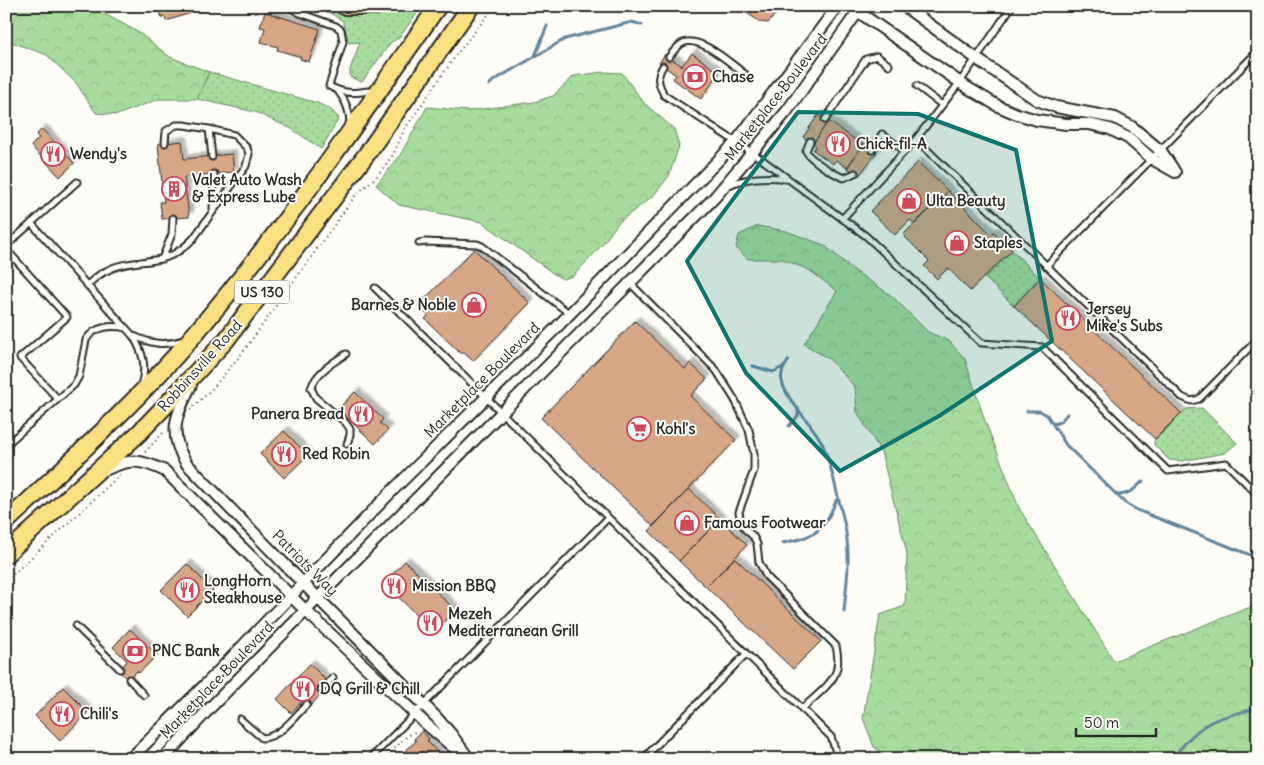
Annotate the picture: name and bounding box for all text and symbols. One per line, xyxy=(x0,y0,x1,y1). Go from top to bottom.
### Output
street label: Marketplace Boulevard xyxy=(720,29,831,164)
bank icon: Chase xyxy=(682,64,708,90)
place label: Chase xyxy=(712,67,754,86)
restaurant icon: Chick-fil-A xyxy=(825,131,851,157)
place label: Chick-fil-A xyxy=(856,134,927,153)
restaurant icon: Wendy's xyxy=(40,141,66,167)
place label: Wendy's xyxy=(70,144,127,164)
place label: Valet Auto Wash & Express Lube xyxy=(192,170,302,207)
building icon: Valet Auto Wash & Express Lube xyxy=(161,176,187,202)
shop icon: Ulta Beauty xyxy=(896,188,922,214)
place label: Ulta Beauty xyxy=(926,191,1005,211)
shop icon: Staples xyxy=(944,230,970,256)
place label: Staples xyxy=(974,233,1023,253)
road number: US 130 xyxy=(234,280,290,304)
shop icon: Barnes & Noble xyxy=(461,292,487,318)
place label: Barnes & Noble xyxy=(351,295,456,314)
place label: Jersey Mike's Subs xyxy=(1086,299,1163,335)
restaurant icon: Jersey Mike's Subs xyxy=(1055,305,1081,331)
street label: Robbinsville Road xyxy=(153,316,246,416)
street label: Marketplace Boulevard xyxy=(420,318,544,441)
restaurant icon: Panera Bread xyxy=(348,401,374,427)
place label: Panera Bread xyxy=(251,404,344,423)
supermarket icon: Kohl's xyxy=(626,416,652,442)
place label: Kohl's xyxy=(656,419,695,438)
restaurant icon: Red Robin xyxy=(271,441,297,467)
place label: Red Robin xyxy=(302,444,370,463)
shop icon: Famous Footwear xyxy=(674,510,700,536)
place label: Famous Footwear xyxy=(704,513,826,532)
street label: Patriots Way xyxy=(268,526,342,600)
place label: LongHorn Steakhouse xyxy=(204,571,282,607)
restaurant icon: Mission BBQ xyxy=(381,573,407,599)
place label: Mission BBQ xyxy=(412,576,496,595)
restaurant icon: LongHorn Steakhouse xyxy=(174,577,200,603)
place label: Mezeh Mediterranean Grill xyxy=(448,604,579,640)
restaurant icon: Mezeh Mediterranean Grill xyxy=(417,610,443,636)
street label: Marketplace Boulevard xyxy=(156,617,278,742)
bank icon: PNC Bank xyxy=(122,638,148,664)
place label: PNC Bank xyxy=(152,641,220,660)
restaurant icon: DQ Grill & Chill xyxy=(290,676,316,702)
place label: DQ Grill & Chill xyxy=(320,679,420,698)
restaurant icon: Chili's xyxy=(49,701,75,727)
place label: Chili's xyxy=(80,704,118,723)
scale bar xyxy=(1076,705,1156,737)
text: 50 m xyxy=(1084,713,1119,732)

